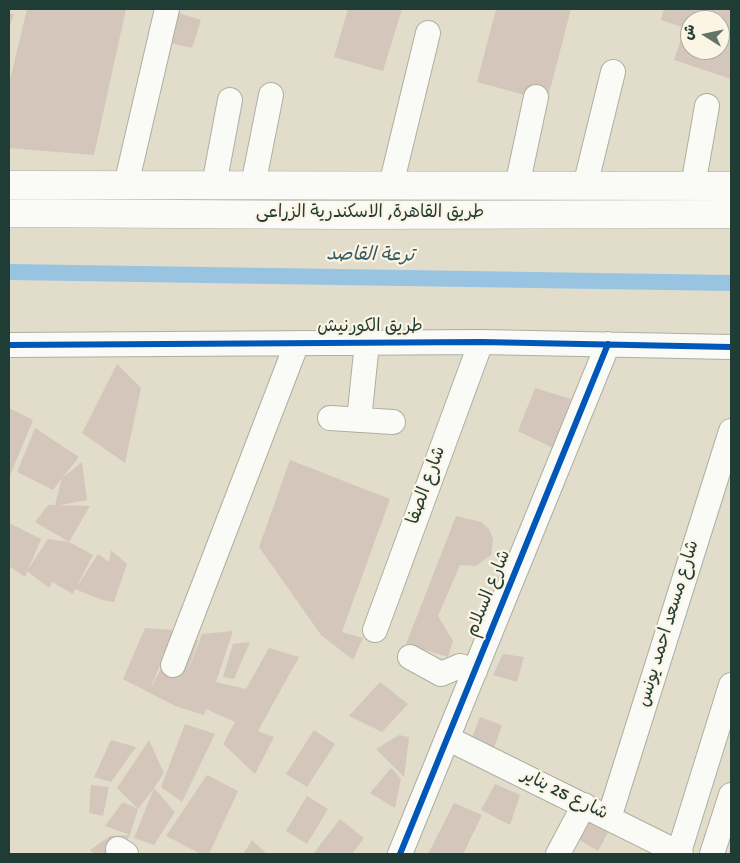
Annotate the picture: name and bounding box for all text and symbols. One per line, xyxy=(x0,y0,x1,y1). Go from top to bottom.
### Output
north arrow xyxy=(680,10,730,60)
text: ش xyxy=(681,23,700,42)
street label: طريق القاهرة, الاسكندرية الزراعى xyxy=(256,203,484,225)
water label: ترعة القاصد xyxy=(326,245,414,269)
street label: طريق الكورنيش xyxy=(317,317,423,339)
street label: شارع الصفا xyxy=(404,444,452,528)
street label: شارع مسعد احمد يونس xyxy=(634,538,706,710)
street label: شارع السلام xyxy=(463,548,517,640)
street label: شارع 25 يناير xyxy=(517,766,611,826)

